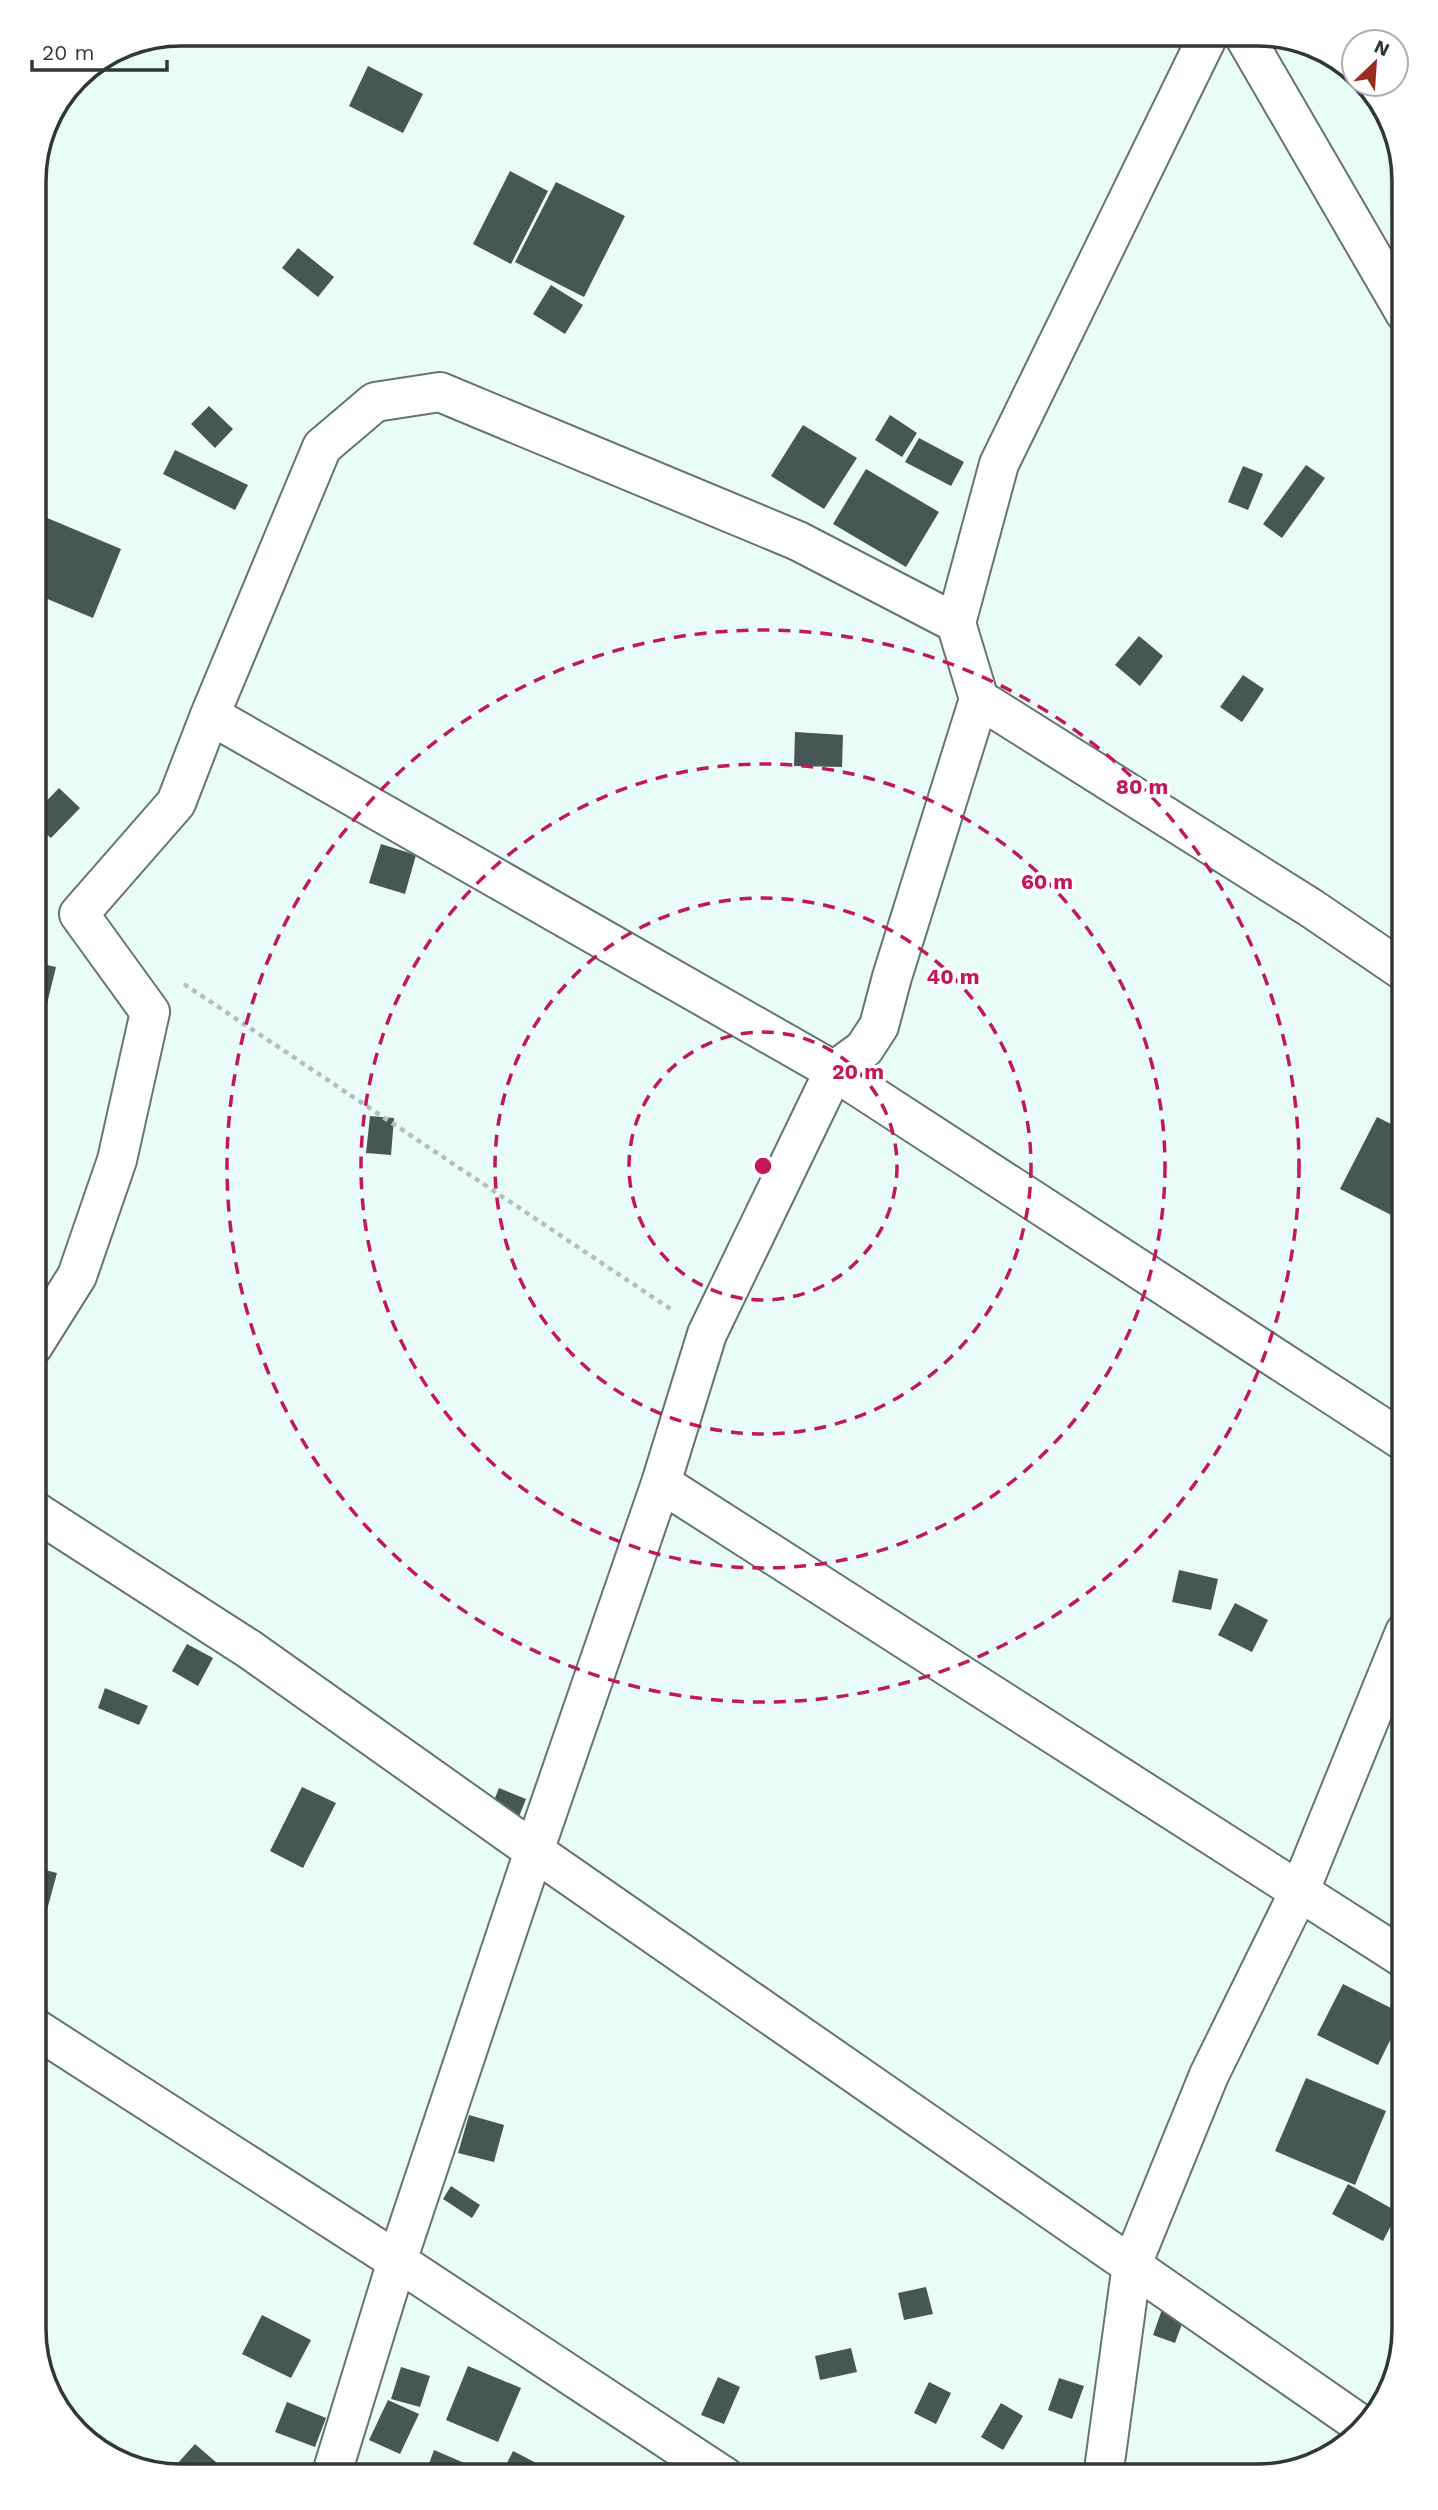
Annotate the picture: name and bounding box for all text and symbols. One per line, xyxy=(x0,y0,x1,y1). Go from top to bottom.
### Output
scale bar xyxy=(32,28,166,72)
north arrow xyxy=(1340,28,1410,98)
text: N xyxy=(1371,35,1393,61)
text: 20 m xyxy=(42,40,94,65)
text: 80 m xyxy=(1116,774,1168,799)
text: 60 m xyxy=(1021,869,1073,894)
text: 40 m xyxy=(927,964,979,989)
text: 20 m xyxy=(832,1059,884,1084)
centre of rings xyxy=(751,1154,775,1178)

